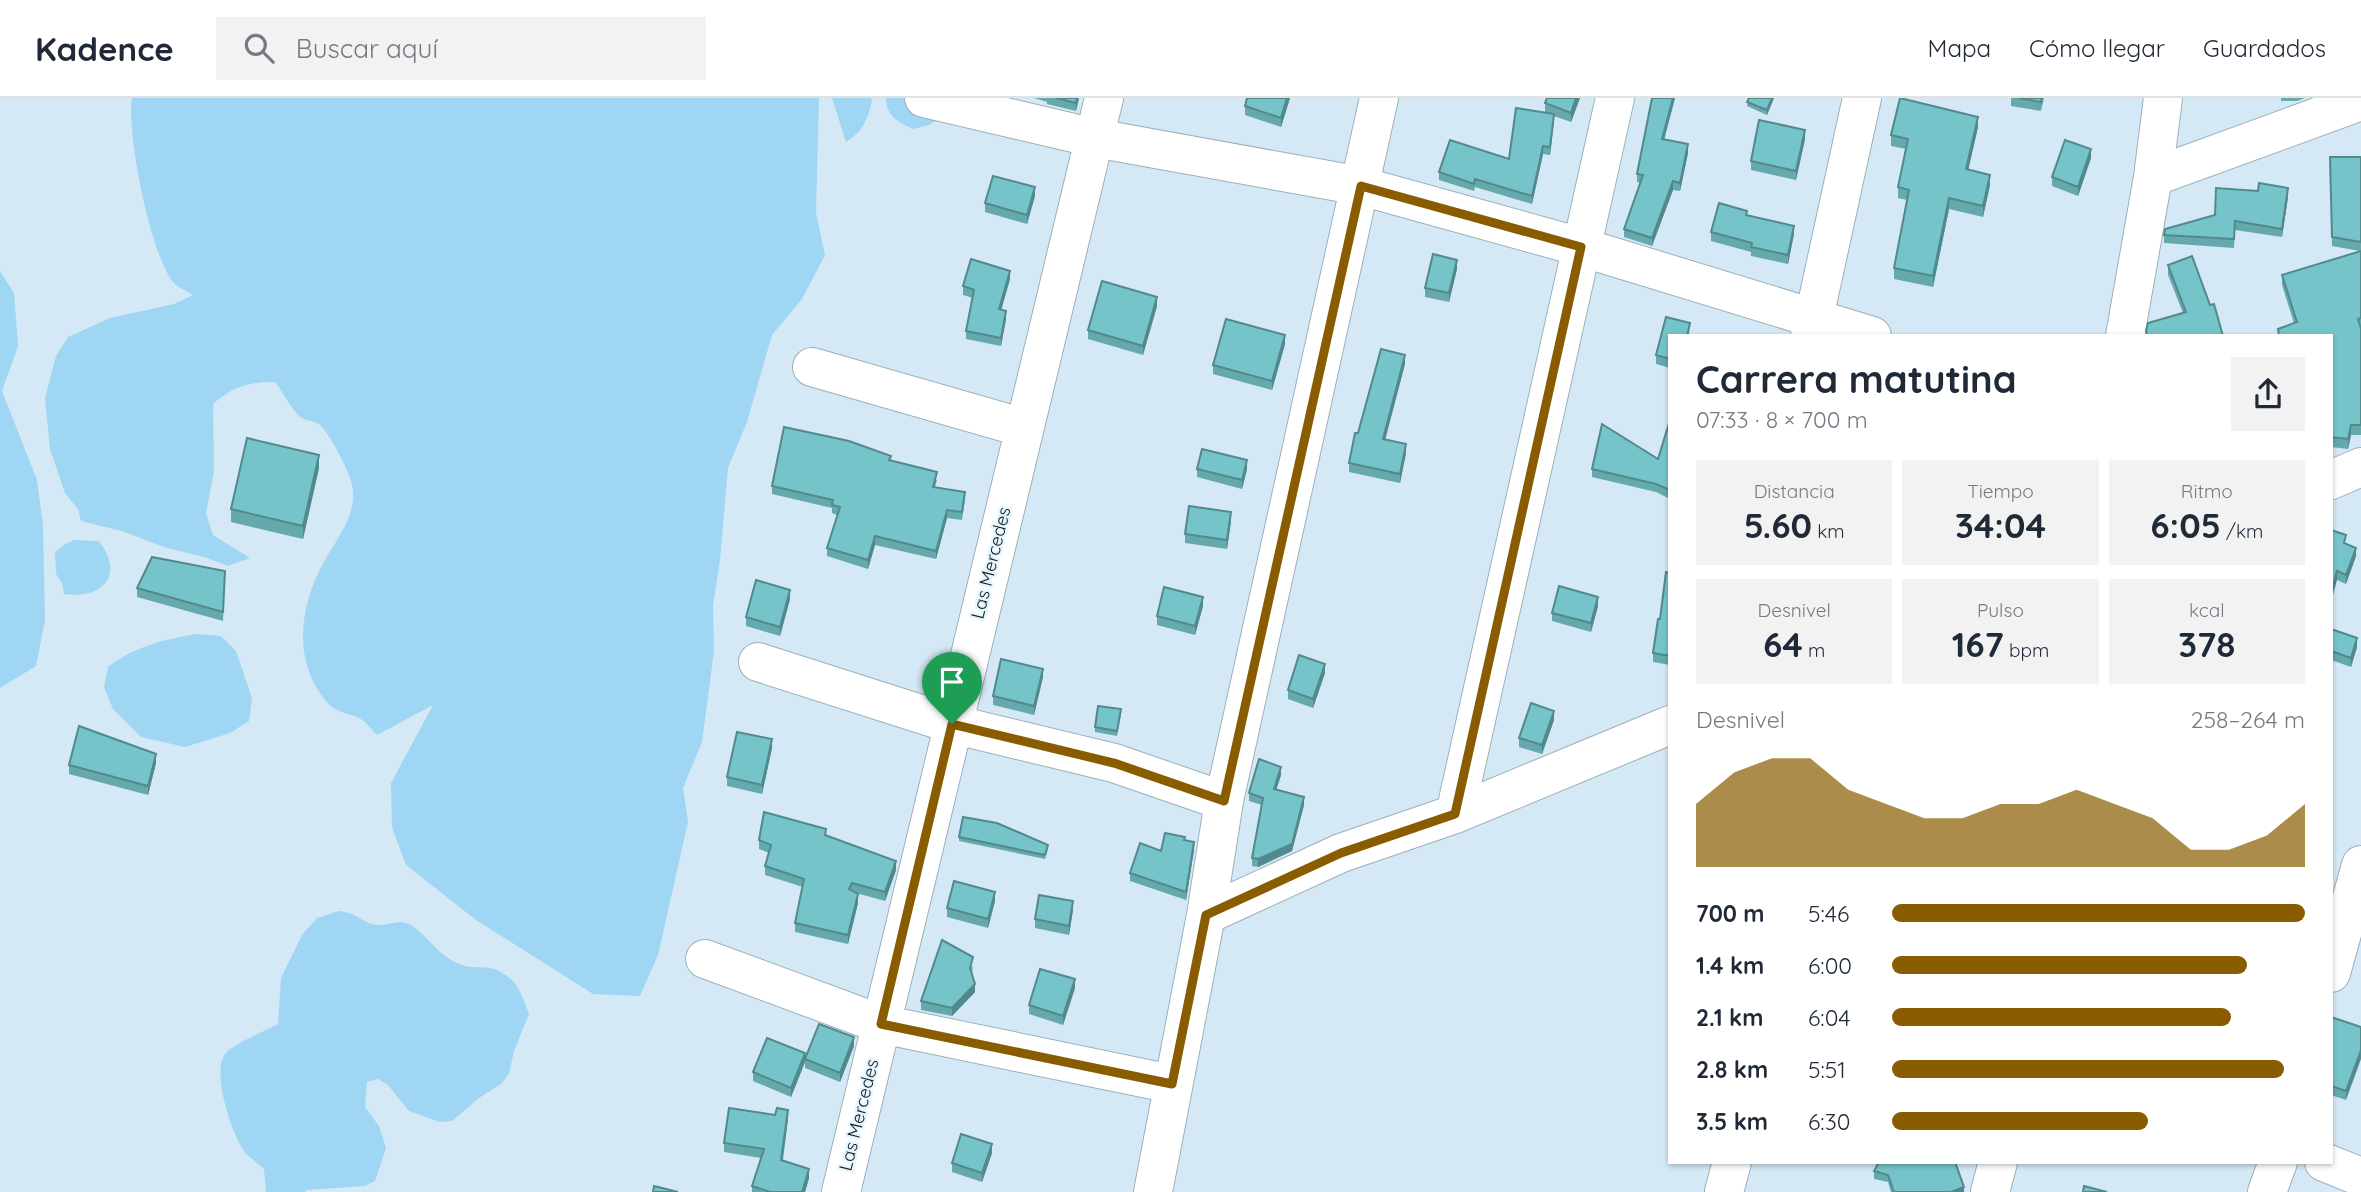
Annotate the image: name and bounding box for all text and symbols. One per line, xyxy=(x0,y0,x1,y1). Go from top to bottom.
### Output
search box xyxy=(216,17,706,80)
text: Kadence xyxy=(35,28,174,69)
icon: search xyxy=(240,29,278,67)
text: Buscar aquí xyxy=(296,32,438,65)
text: Mapa xyxy=(1928,33,1991,63)
text: Cómo llegar xyxy=(2029,33,2165,63)
text: Guardados xyxy=(2203,33,2326,63)
text: Carrera matutina xyxy=(1696,355,2017,403)
button: share xyxy=(2231,357,2305,431)
text: 07:33 · 8 × 700 m xyxy=(1696,405,1868,434)
text: Distancia xyxy=(1754,479,1835,503)
text: Tiempo xyxy=(1967,479,2034,503)
text: Ritmo xyxy=(2181,479,2233,503)
text: 5.60 xyxy=(1744,503,1812,547)
text: 34:04 xyxy=(1955,503,2046,547)
text: 6:05 xyxy=(2150,503,2221,547)
street label: Las Mercedes xyxy=(966,505,1016,621)
text: km xyxy=(1812,519,1845,543)
text: /km xyxy=(2221,519,2263,543)
text: Desnivel xyxy=(1757,598,1831,622)
text: Pulso xyxy=(1977,598,2024,622)
text: kcal xyxy=(2189,598,2225,622)
text: 64 xyxy=(1763,622,1803,666)
text: 167 xyxy=(1952,622,2004,666)
text: 378 xyxy=(2178,622,2235,666)
text: m xyxy=(1803,638,1825,662)
text: bpm xyxy=(2004,638,2049,662)
pin xyxy=(922,652,982,724)
icon: arrive xyxy=(933,663,971,701)
text: Desnivel xyxy=(1696,705,1785,734)
text: 258–264 m xyxy=(2191,705,2305,734)
text: 700 m xyxy=(1696,899,1765,928)
text: 5:46 xyxy=(1808,899,1849,928)
text: 1.4 km xyxy=(1696,951,1764,980)
text: 6:00 xyxy=(1808,951,1852,980)
text: 2.1 km xyxy=(1696,1003,1763,1032)
text: 6:04 xyxy=(1808,1003,1850,1032)
text: 2.8 km xyxy=(1696,1055,1768,1084)
text: 5:51 xyxy=(1808,1055,1846,1084)
street label: Las Mercedes xyxy=(834,1057,884,1173)
text: 3.5 km xyxy=(1696,1107,1768,1136)
text: 6:30 xyxy=(1808,1107,1850,1136)

